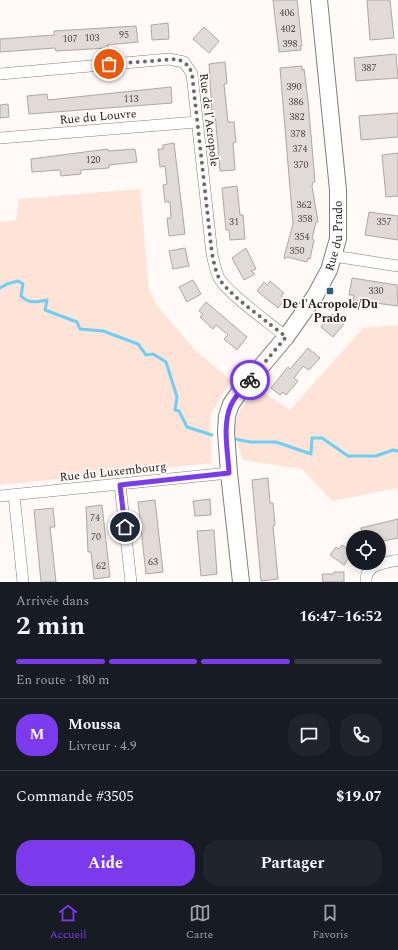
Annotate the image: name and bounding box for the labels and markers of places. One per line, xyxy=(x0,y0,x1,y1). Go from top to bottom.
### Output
pin xyxy=(92,47,126,81)
marker: De l'Acropole/Du Prado xyxy=(325,286,335,296)
place label: De l'Acropole/Du Prado xyxy=(282,295,378,328)
pin xyxy=(108,510,142,544)

